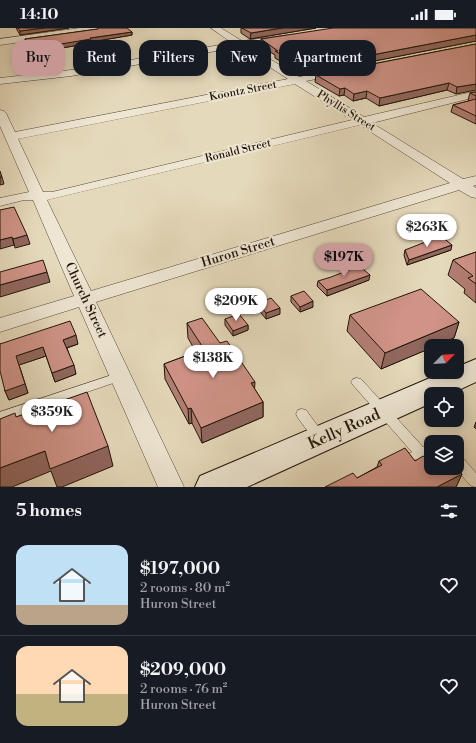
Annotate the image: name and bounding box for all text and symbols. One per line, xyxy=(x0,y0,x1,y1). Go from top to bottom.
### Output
text: 14:10 xyxy=(20,5,58,24)
chip: Buy xyxy=(12,40,65,76)
chip: Rent xyxy=(73,40,131,76)
chip: Filters xyxy=(139,40,208,76)
chip: New xyxy=(216,40,271,76)
chip: Apartment xyxy=(279,40,376,76)
street label: Koontz Street xyxy=(208,78,278,104)
street label: Phyllis Street xyxy=(314,87,378,135)
street label: Ronald Street xyxy=(204,136,273,166)
pin: $263K xyxy=(399,214,455,248)
text: $263K xyxy=(406,219,448,235)
street label: Huron Street xyxy=(199,233,277,271)
pin: $197K xyxy=(316,244,372,278)
text: $197K xyxy=(324,249,364,265)
street label: Church Street xyxy=(61,260,111,341)
pin: $209K xyxy=(208,288,264,322)
text: $209K xyxy=(214,293,258,309)
north arrow xyxy=(424,339,464,379)
map controls xyxy=(424,339,464,475)
pin: $138K xyxy=(185,345,241,379)
text: $138K xyxy=(193,350,233,366)
button: locate xyxy=(424,387,464,427)
pin: $359K xyxy=(24,399,80,433)
text: $359K xyxy=(31,404,73,420)
street label: Kelly Road xyxy=(305,404,383,454)
button: layers xyxy=(424,435,464,475)
text: 5 homes xyxy=(16,500,82,522)
icon: filters xyxy=(438,500,460,522)
text: $197,000 xyxy=(140,558,220,580)
icon: home xyxy=(48,561,96,609)
icon: heart xyxy=(438,574,460,596)
text: 2 rooms · 80 m² xyxy=(140,580,230,596)
text: Huron Street xyxy=(140,596,216,612)
text: $209,000 xyxy=(140,659,226,681)
icon: home xyxy=(48,662,96,710)
icon: heart xyxy=(438,675,460,697)
text: 2 rooms · 76 m² xyxy=(140,681,227,697)
text: Huron Street xyxy=(140,697,216,713)

